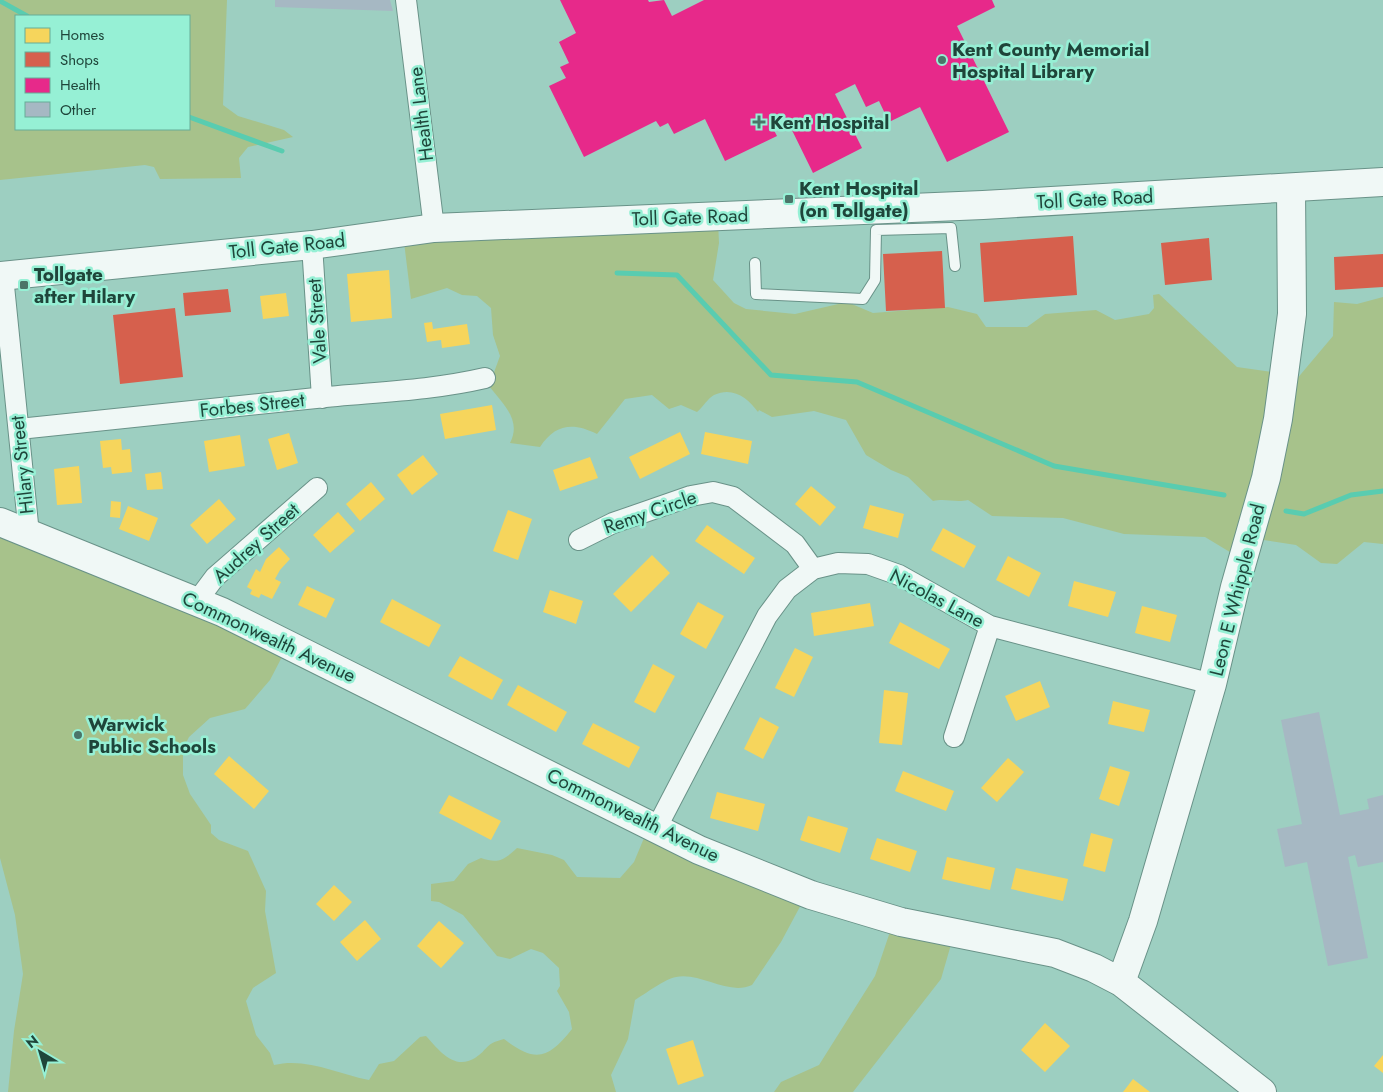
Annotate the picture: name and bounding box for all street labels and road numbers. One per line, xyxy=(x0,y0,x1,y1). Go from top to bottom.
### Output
street label: Health Lane xyxy=(402,65,440,163)
street label: Toll Gate Road xyxy=(1036,182,1154,216)
street label: Toll Gate Road xyxy=(631,201,749,233)
street label: Toll Gate Road xyxy=(228,226,346,266)
street label: Vale Street xyxy=(301,277,333,364)
street label: Forbes Street xyxy=(198,386,306,424)
street label: Hilary Street xyxy=(3,414,41,515)
street label: Remy Circle xyxy=(600,483,700,540)
street label: Audrey Street xyxy=(207,497,306,589)
street label: Leon E Whipple Road xyxy=(1203,501,1271,679)
street label: Nicolas Lane xyxy=(885,562,989,634)
street label: Commonwealth Avenue xyxy=(178,585,360,689)
street label: Commonwealth Avenue xyxy=(542,762,724,869)

